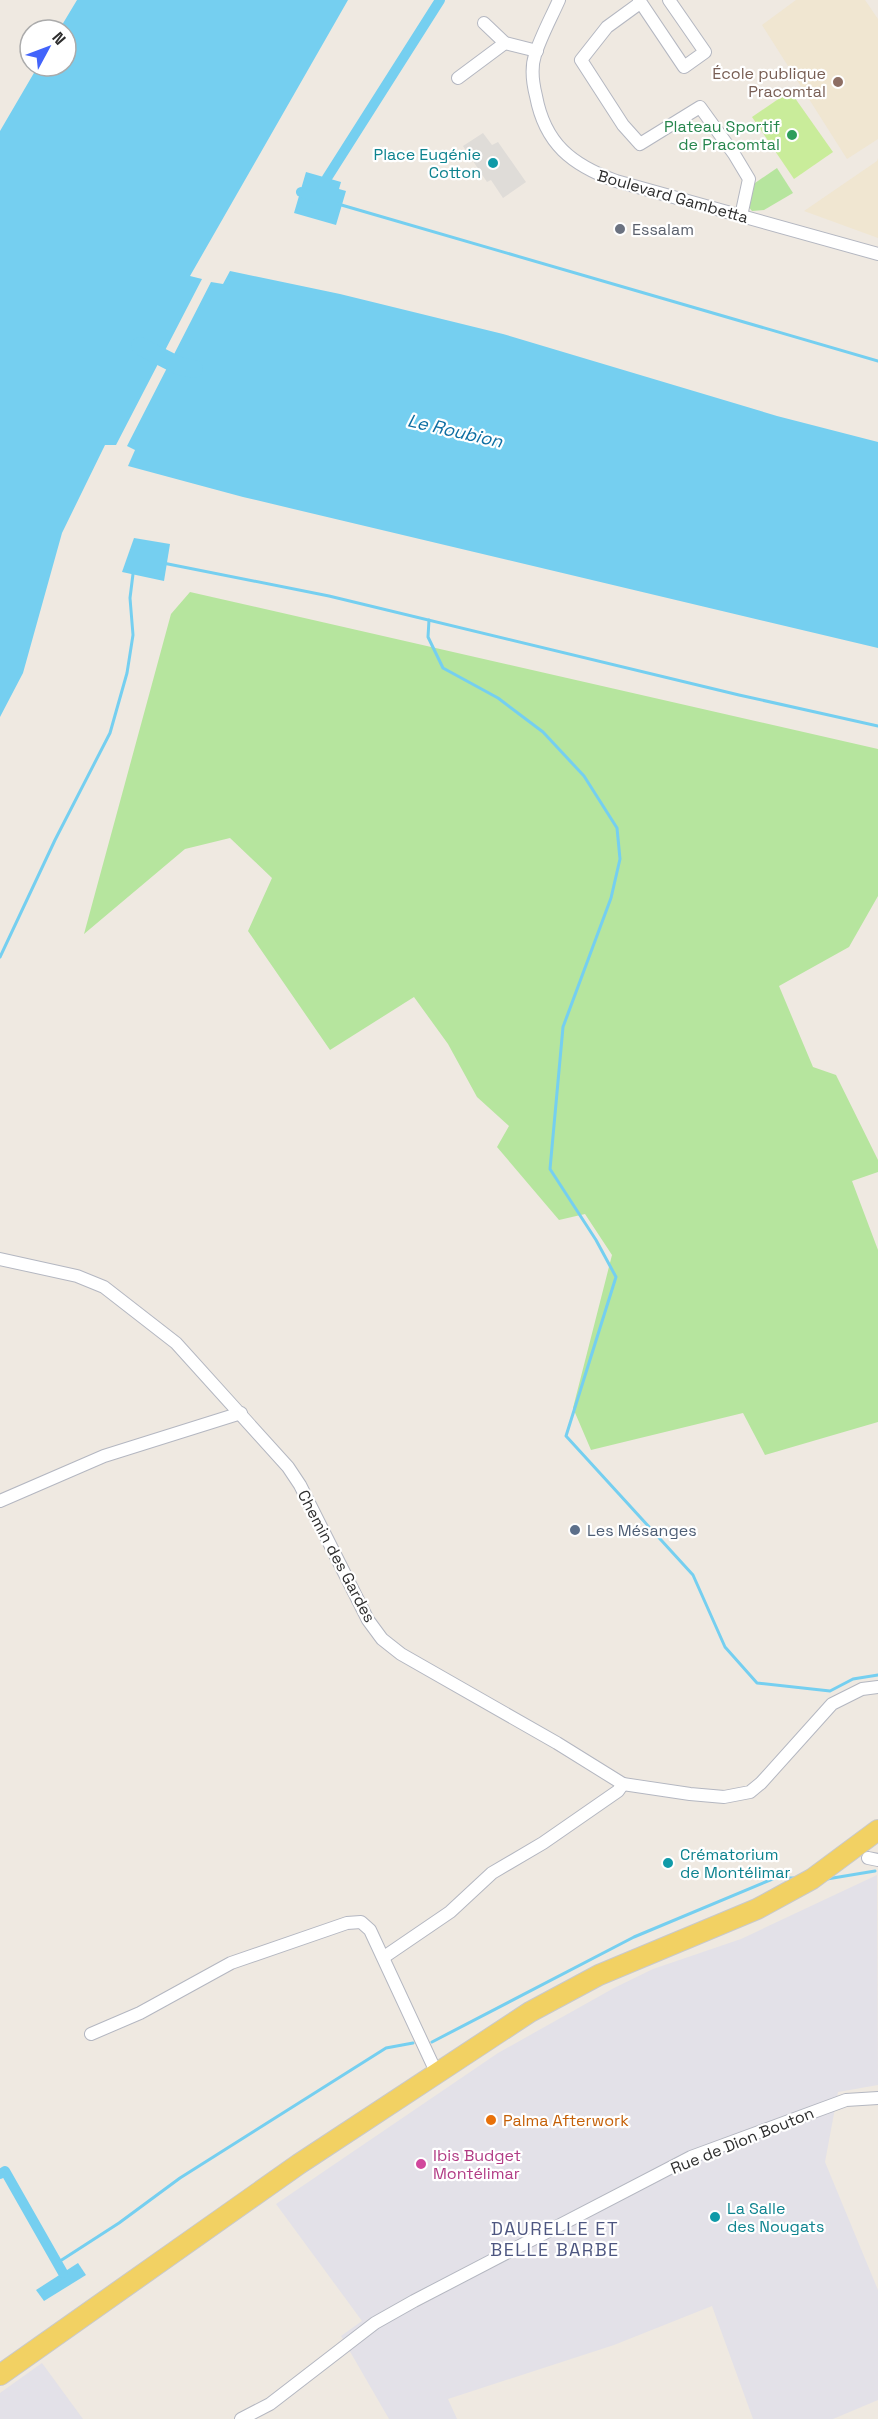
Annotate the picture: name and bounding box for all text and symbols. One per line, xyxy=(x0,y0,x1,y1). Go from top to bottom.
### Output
north arrow xyxy=(18,18,78,78)
text: N xyxy=(47,28,70,49)
place label: École publique Pracomtal xyxy=(712,63,826,102)
marker: École publique Pracomtal xyxy=(831,75,845,89)
place label: Plateau Sportif de Pracomtal xyxy=(664,116,780,155)
marker: Plateau Sportif de Pracomtal xyxy=(785,128,799,142)
place label: Place Eugénie Cotton xyxy=(374,144,481,183)
marker: Place Eugénie Cotton xyxy=(486,156,500,170)
street label: Boulevard Gambetta xyxy=(595,165,751,228)
place label: Essalam xyxy=(632,219,694,240)
marker: Essalam xyxy=(613,222,627,236)
water label: Le Roubion xyxy=(405,408,506,453)
street label: Chemin des Gardes xyxy=(293,1486,380,1626)
place label: Les Mésanges xyxy=(587,1520,697,1541)
marker: Les Mésanges xyxy=(568,1523,582,1537)
place label: Crématorium de Montélimar xyxy=(680,1844,791,1883)
marker: Crématorium de Montélimar xyxy=(661,1856,675,1870)
street label: Rue de Dion Bouton xyxy=(667,2102,817,2179)
place label: Palma Afterwork xyxy=(503,2110,629,2131)
marker: Palma Afterwork xyxy=(484,2113,498,2127)
place label: Ibis Budget Montélimar xyxy=(433,2145,521,2184)
marker: Ibis Budget Montélimar xyxy=(414,2157,428,2171)
place label: La Salle des Nougats xyxy=(727,2198,824,2237)
marker: La Salle des Nougats xyxy=(708,2210,722,2224)
district label: DAURELLE ET BELLE BARBE xyxy=(490,2217,620,2261)

